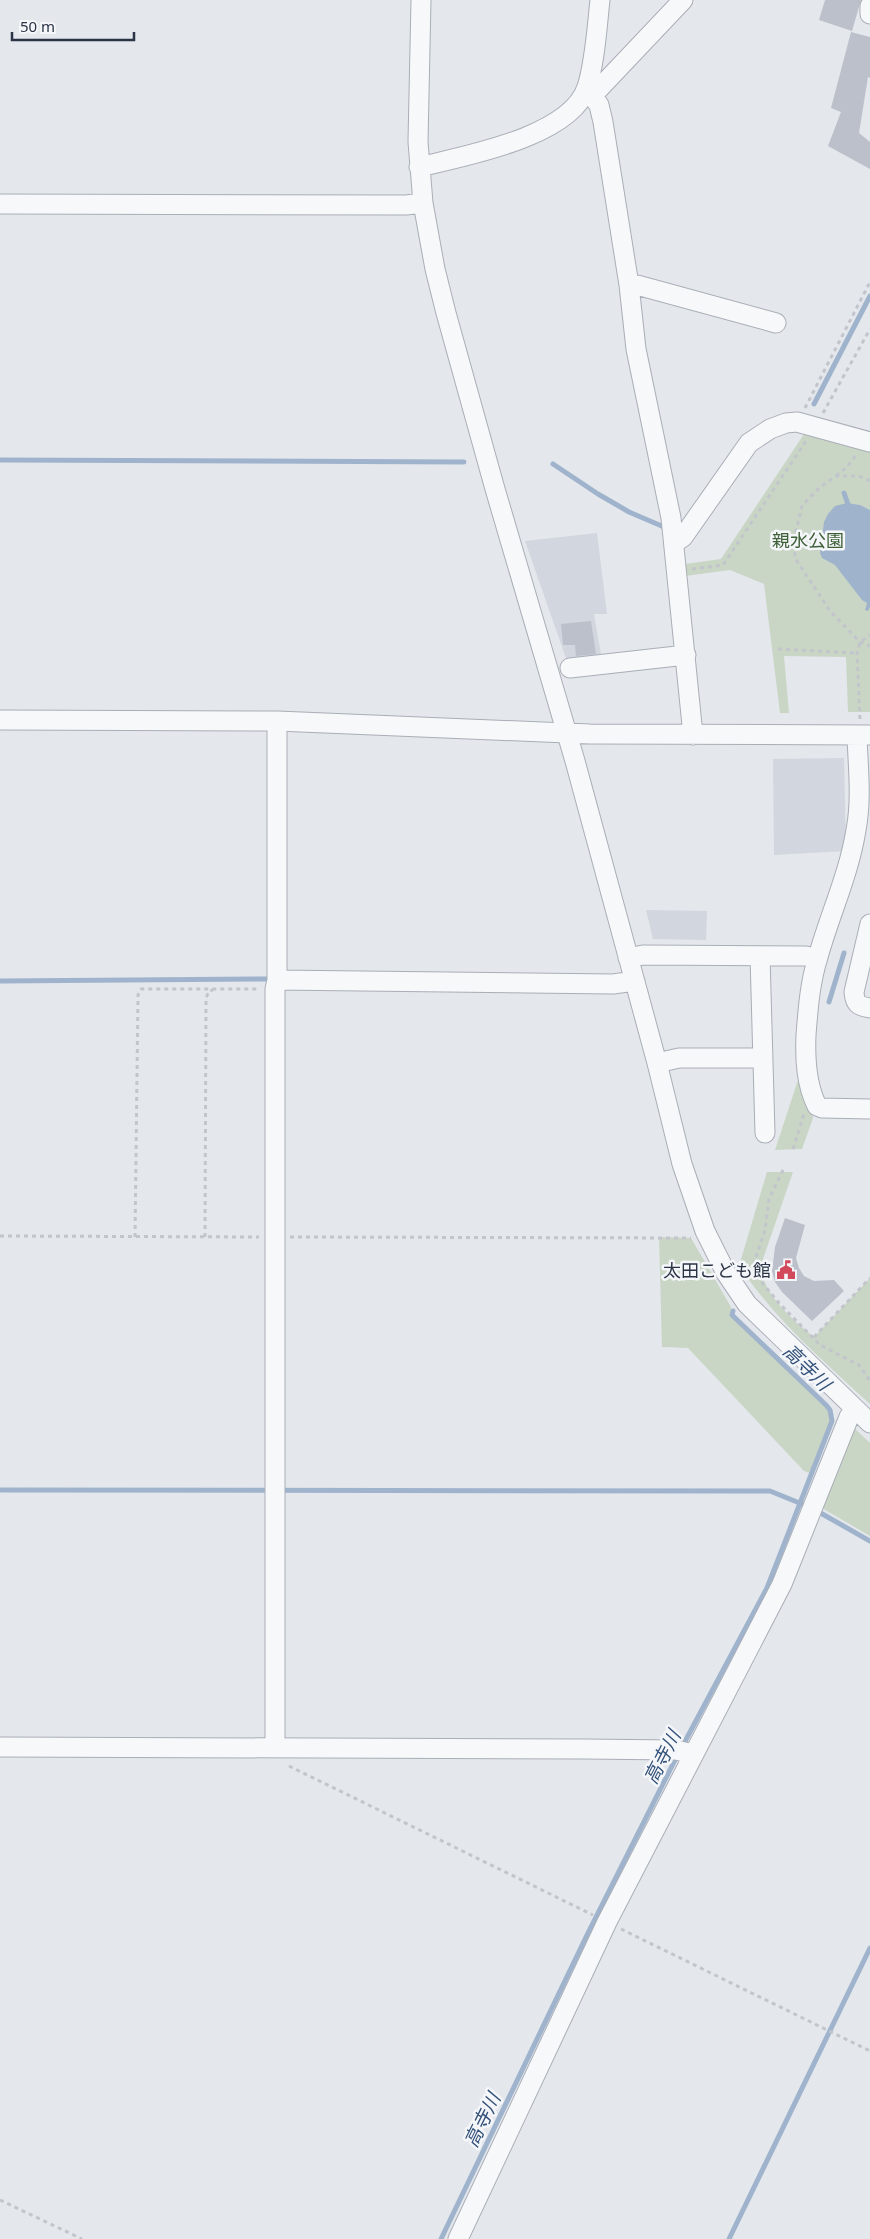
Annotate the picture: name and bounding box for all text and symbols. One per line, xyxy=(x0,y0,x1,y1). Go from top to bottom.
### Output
scale bar xyxy=(12,10,135,42)
text: 50 m xyxy=(20,16,55,36)
park label: 親水公園 xyxy=(772,528,844,552)
place label: 太田こども館 xyxy=(663,1258,771,1282)
public building icon: 太田こども館 xyxy=(775,1259,797,1281)
water label: 高寺川 xyxy=(777,1338,838,1398)
water label: 高寺川 xyxy=(637,1724,687,1788)
water label: 高寺川 xyxy=(458,2087,507,2151)

